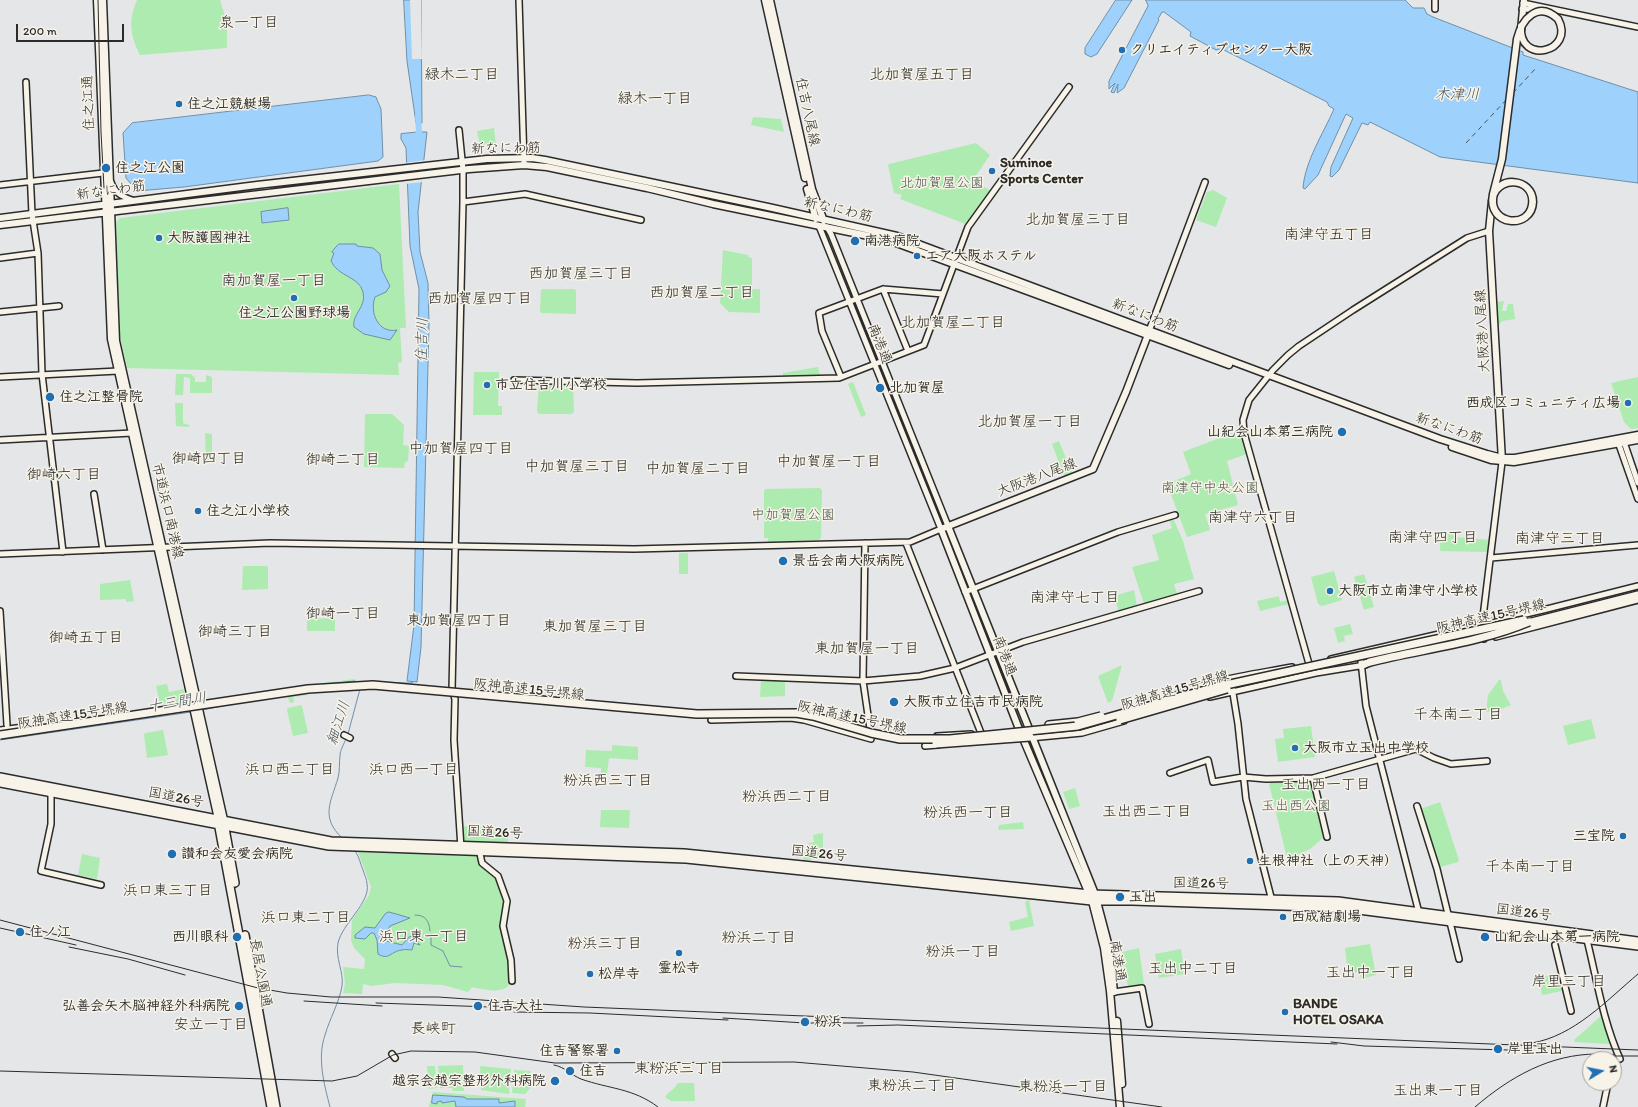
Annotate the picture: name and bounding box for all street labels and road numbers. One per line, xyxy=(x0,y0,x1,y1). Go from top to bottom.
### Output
street label: 住之江通 xyxy=(80,75,98,131)
street label: 住吉八尾線 xyxy=(792,76,822,148)
street label: 新なにわ筋 xyxy=(471,140,541,158)
street label: 新なにわ筋 xyxy=(75,178,147,204)
street label: 新なにわ筋 xyxy=(802,194,874,226)
street label: 大阪港八尾線 xyxy=(1472,289,1494,373)
street label: 新なにわ筋 xyxy=(1109,296,1181,336)
street label: 南港通 xyxy=(863,321,895,367)
street label: 新なにわ筋 xyxy=(1413,410,1485,448)
street label: 大阪港八尾線 xyxy=(995,455,1079,501)
street label: 市道浜口南港線 xyxy=(148,461,186,561)
street label: 阪神高速15号堺線 xyxy=(1435,596,1547,638)
street label: 南港通 xyxy=(989,633,1019,679)
street label: 阪神高速15号堺線 xyxy=(1119,668,1231,714)
street label: 阪神高速15号堺線 xyxy=(473,676,585,704)
street label: 阪神高速15号堺線 xyxy=(796,698,908,738)
street label: 阪神高速15号堺線 xyxy=(16,699,130,733)
street label: 国道26号 xyxy=(147,784,205,812)
street label: 国道26号 xyxy=(466,823,524,843)
street label: 国道26号 xyxy=(790,843,848,865)
street label: 国道26号 xyxy=(1172,875,1230,893)
street label: 国道26号 xyxy=(1495,901,1553,925)
street label: 長居公園通 xyxy=(246,937,274,1009)
street label: 南港通 xyxy=(1105,939,1129,983)

